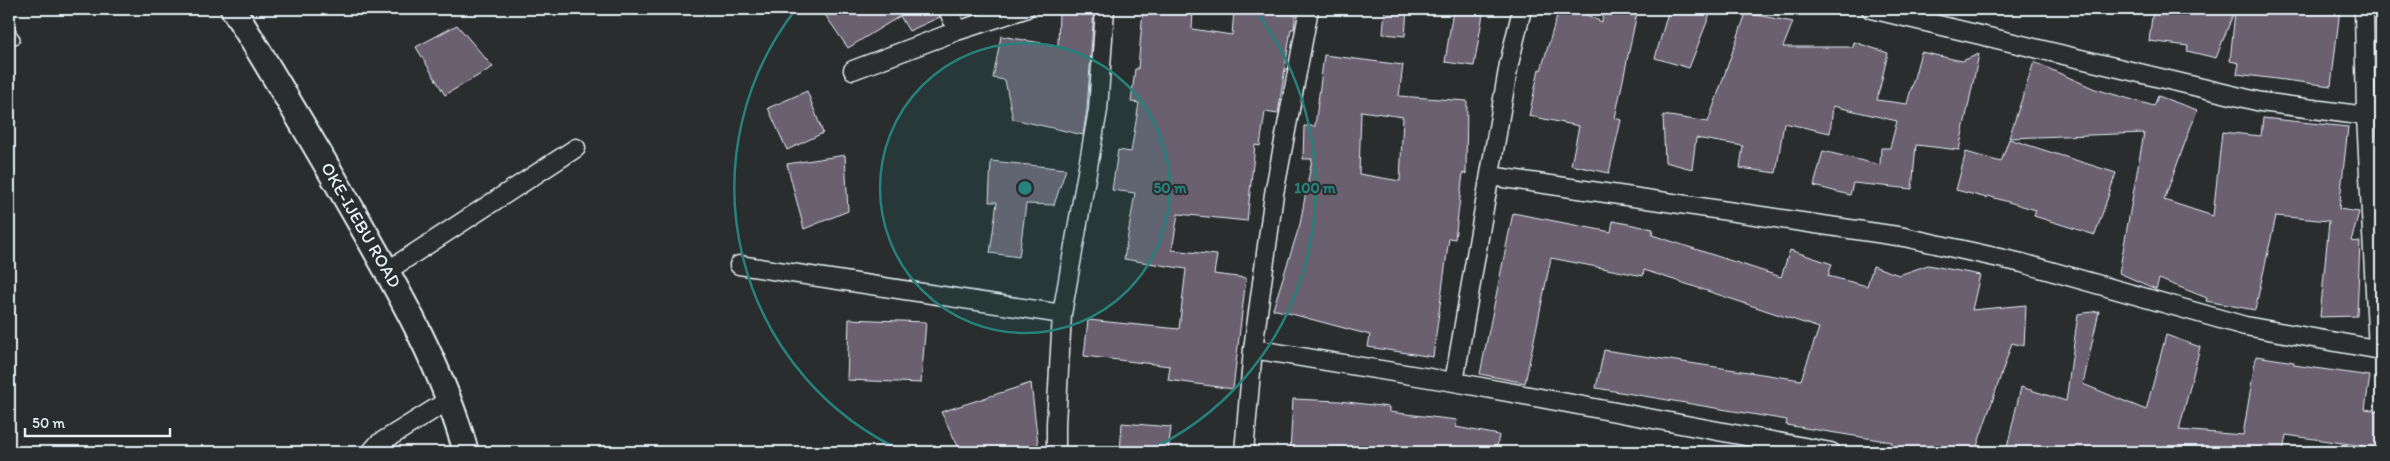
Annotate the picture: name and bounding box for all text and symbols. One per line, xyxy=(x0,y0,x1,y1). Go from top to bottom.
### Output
street label: OKE-IJEBU ROAD xyxy=(316,158,406,292)
centre of rings xyxy=(1016,179,1034,197)
text: 50 m xyxy=(1153,179,1187,197)
text: 100 m xyxy=(1294,179,1336,197)
scale bar xyxy=(25,406,170,438)
text: 50 m xyxy=(32,414,65,432)

